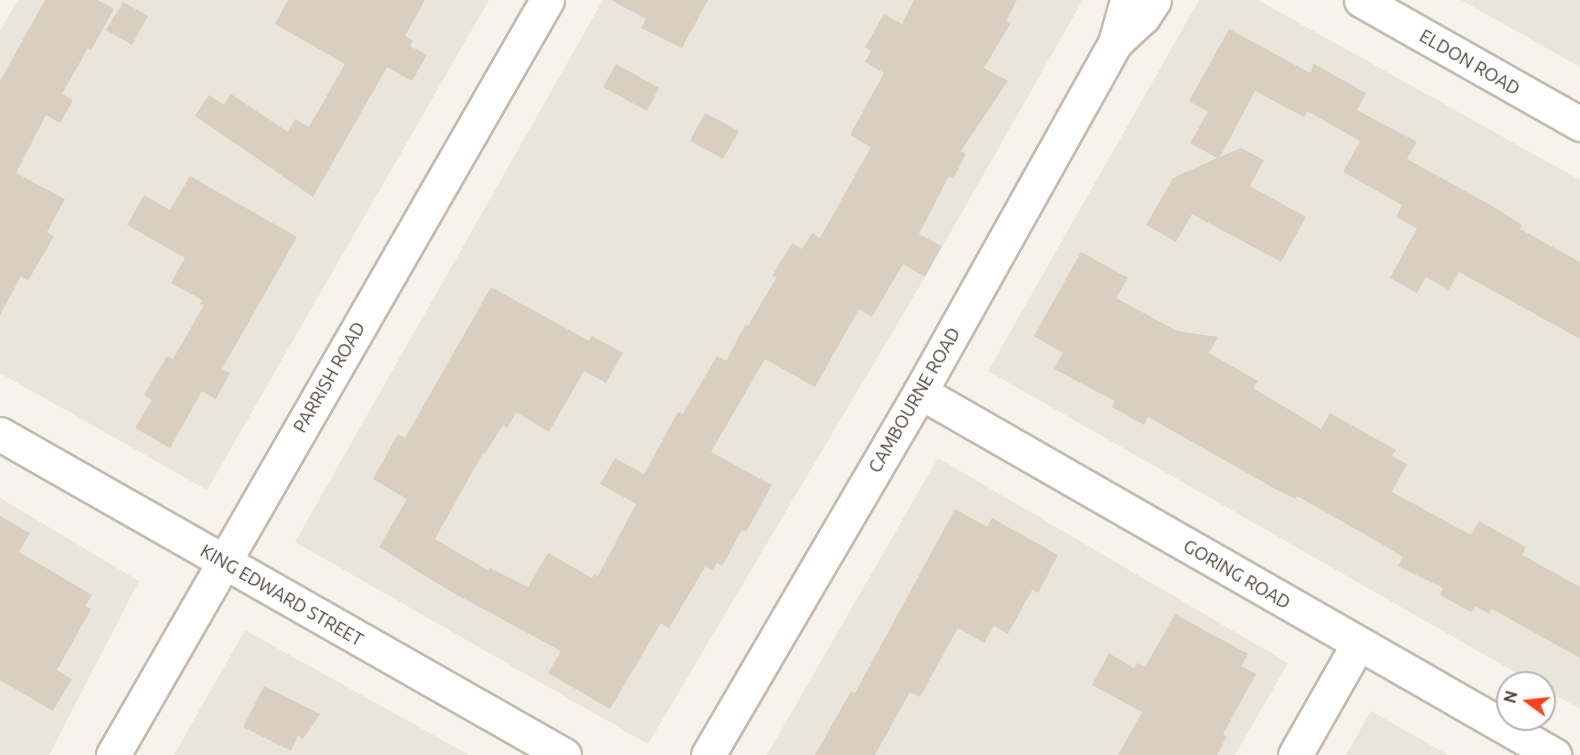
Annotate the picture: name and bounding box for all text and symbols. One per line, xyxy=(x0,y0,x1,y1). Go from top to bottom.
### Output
street label: ELDON ROAD xyxy=(1416,25,1524,99)
street label: PARRISH ROAD xyxy=(289,318,369,436)
street label: CAMBOURNE ROAD xyxy=(864,324,964,476)
street label: GORING ROAD xyxy=(1180,535,1294,613)
street label: KING EDWARD STREET xyxy=(197,540,367,650)
north arrow xyxy=(1496,671,1556,731)
text: N xyxy=(1500,689,1521,705)

